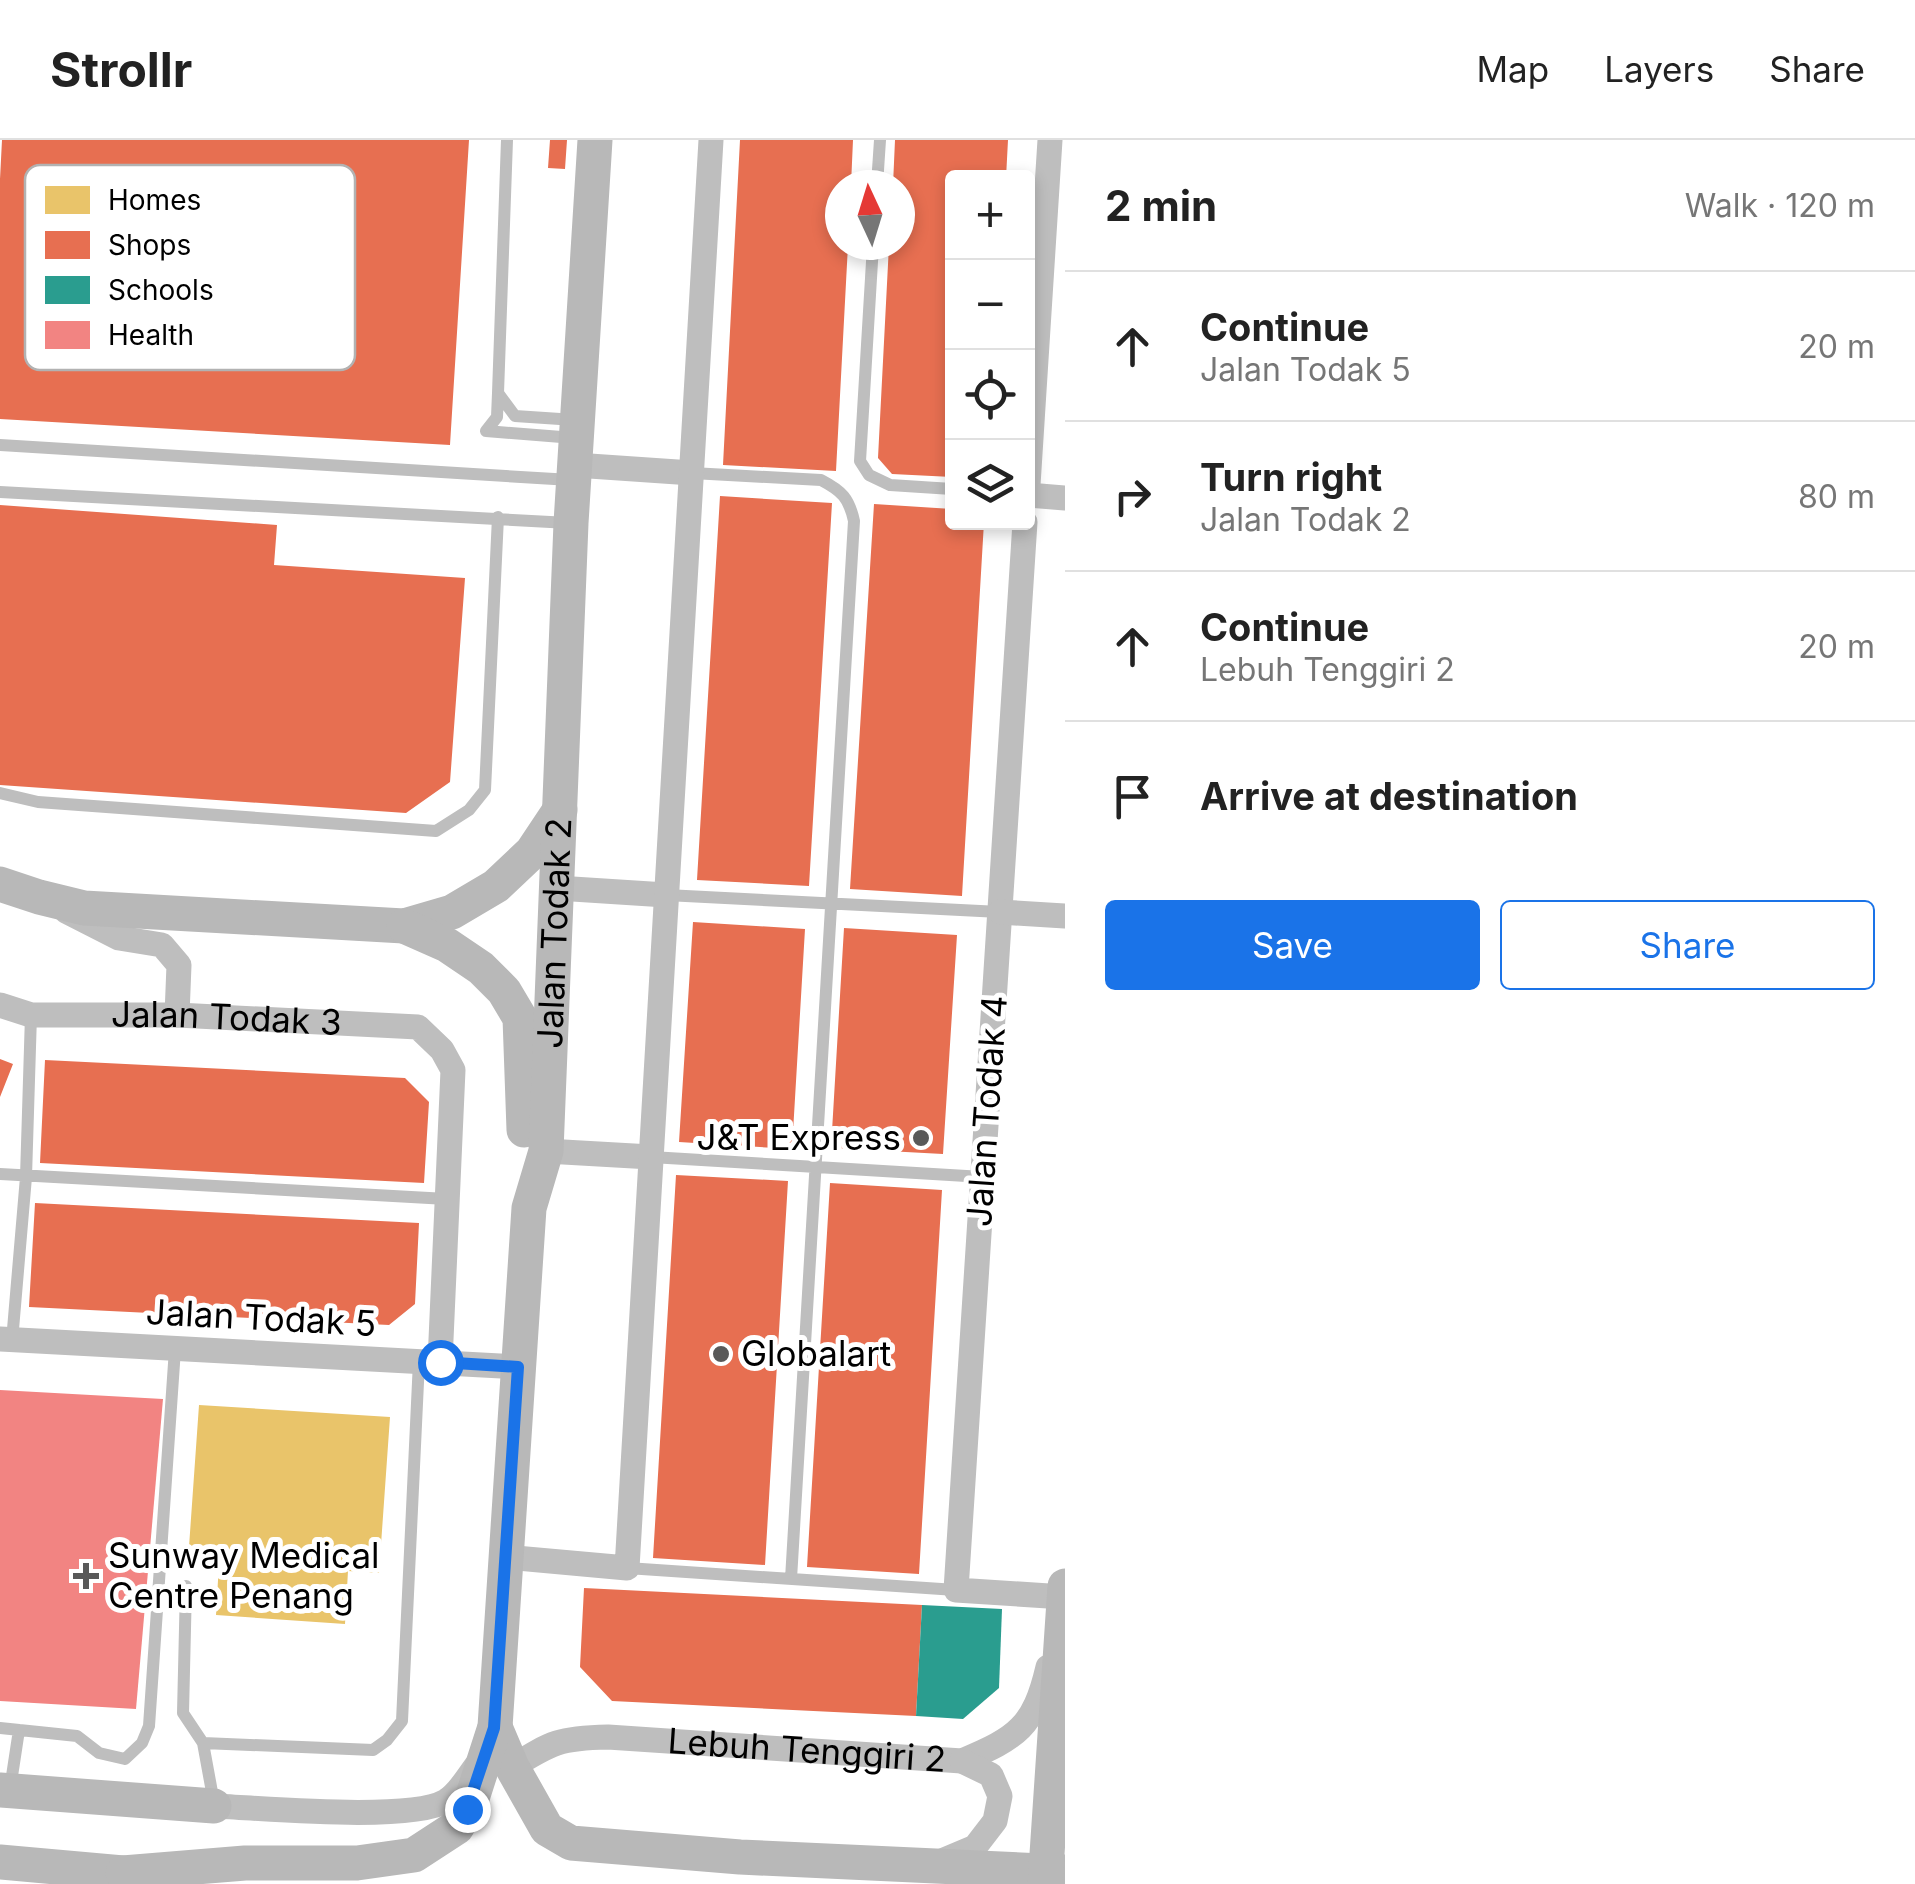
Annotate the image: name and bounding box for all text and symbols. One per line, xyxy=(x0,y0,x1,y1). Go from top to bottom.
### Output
text: Strollr xyxy=(50,40,192,99)
text: Map xyxy=(1477,48,1549,90)
text: Layers xyxy=(1604,48,1714,90)
text: Share xyxy=(1769,48,1865,90)
legend xyxy=(25,165,355,370)
north arrow xyxy=(825,170,915,260)
map controls xyxy=(945,170,1035,530)
button: + xyxy=(945,170,1035,260)
text: 2 min xyxy=(1105,180,1217,231)
text: Homes xyxy=(108,183,201,217)
text: Walk · 120 m xyxy=(1685,186,1875,225)
text: Shops xyxy=(108,228,191,262)
button: − xyxy=(945,260,1035,350)
text: Schools xyxy=(108,273,214,307)
text: Continue xyxy=(1200,304,1369,350)
text: Health xyxy=(108,318,194,352)
icon: ahead xyxy=(1105,319,1160,374)
text: 20 m xyxy=(1798,327,1875,366)
button: locate xyxy=(945,350,1035,440)
text: Jalan Todak 5 xyxy=(1200,350,1411,389)
button: layers xyxy=(945,440,1035,530)
text: Turn right xyxy=(1200,454,1382,500)
icon: right xyxy=(1105,469,1160,524)
text: 80 m xyxy=(1798,477,1875,516)
text: Jalan Todak 2 xyxy=(1200,500,1411,539)
text: Continue xyxy=(1200,604,1369,650)
icon: ahead xyxy=(1105,619,1160,674)
text: 20 m xyxy=(1798,627,1875,666)
text: Lebuh Tenggiri 2 xyxy=(1200,650,1455,689)
icon: arrive xyxy=(1105,769,1160,824)
text: Arrive at destination xyxy=(1200,773,1578,819)
street label: Jalan Todak 2 xyxy=(528,817,579,1049)
button: Save xyxy=(1105,900,1480,990)
button: Share xyxy=(1500,900,1875,990)
street label: Jalan Todak 3 xyxy=(111,993,343,1043)
street label: Jalan Todak 4 xyxy=(957,994,1015,1228)
place label: J&T Express xyxy=(697,1116,901,1158)
marker: J&T Express xyxy=(910,1127,932,1149)
street label: Jalan Todak 5 xyxy=(145,1290,377,1344)
place label: Globalart xyxy=(741,1332,891,1374)
route start xyxy=(418,1340,464,1386)
marker: Globalart xyxy=(710,1343,732,1365)
place label: Sunway Medical Centre Penang xyxy=(108,1534,380,1616)
marker: Sunway Medical Centre Penang xyxy=(73,1563,99,1589)
street label: Lebuh Tenggiri 2 xyxy=(667,1719,947,1780)
route end xyxy=(445,1787,491,1833)

